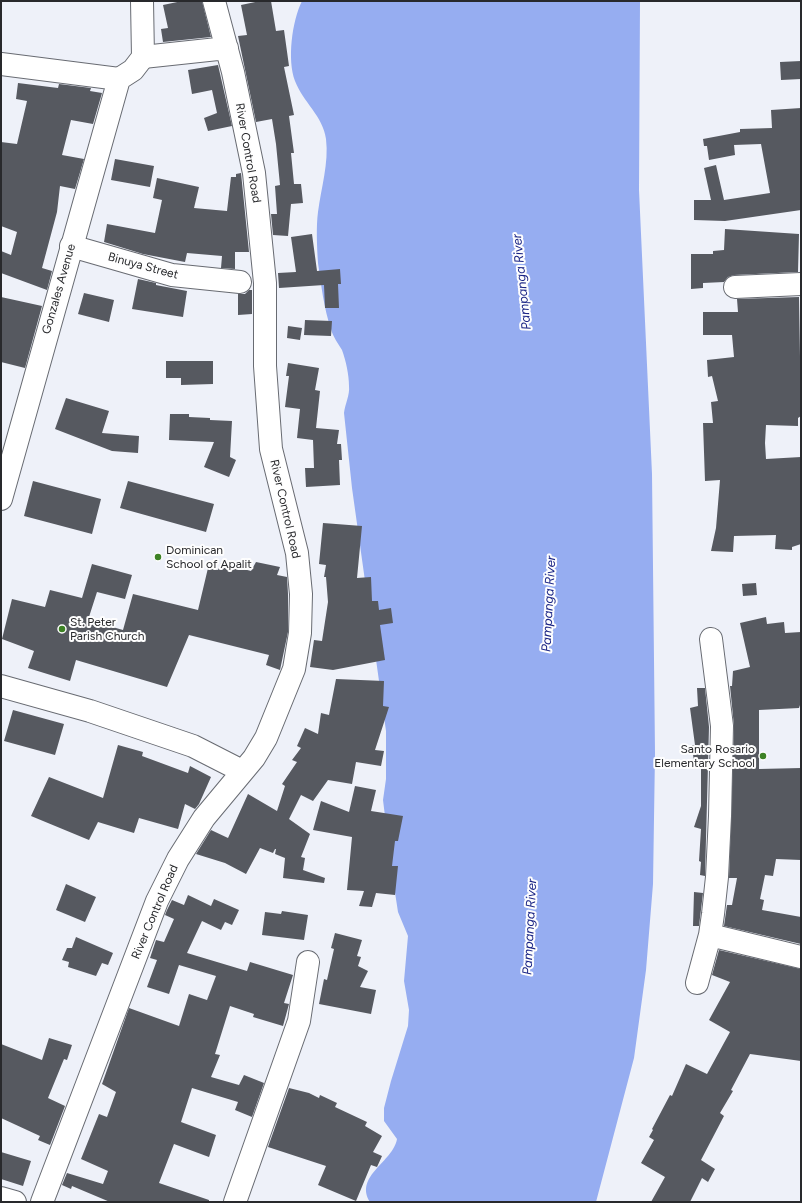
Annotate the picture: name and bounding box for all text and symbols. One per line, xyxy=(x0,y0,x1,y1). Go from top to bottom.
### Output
street label: River Control Road xyxy=(232,102,264,204)
water label: Pampanga River xyxy=(509,233,535,331)
street label: Gonzales Avenue xyxy=(39,242,79,336)
street label: Binuya Street xyxy=(106,250,180,282)
street label: River Control Road xyxy=(267,458,303,560)
place label: Dominican School of Apalit xyxy=(166,543,252,571)
marker: Dominican School of Apalit xyxy=(153,552,163,562)
water label: Pampanga River xyxy=(539,555,559,653)
place label: St. Peter Parish Church xyxy=(70,615,144,643)
marker: St. Peter Parish Church xyxy=(57,624,67,634)
place label: Santo Rosario Elementary School xyxy=(654,742,755,770)
marker: Santo Rosario Elementary School xyxy=(758,751,768,761)
street label: River Control Road xyxy=(129,863,181,961)
water label: Pampanga River xyxy=(520,878,540,976)

